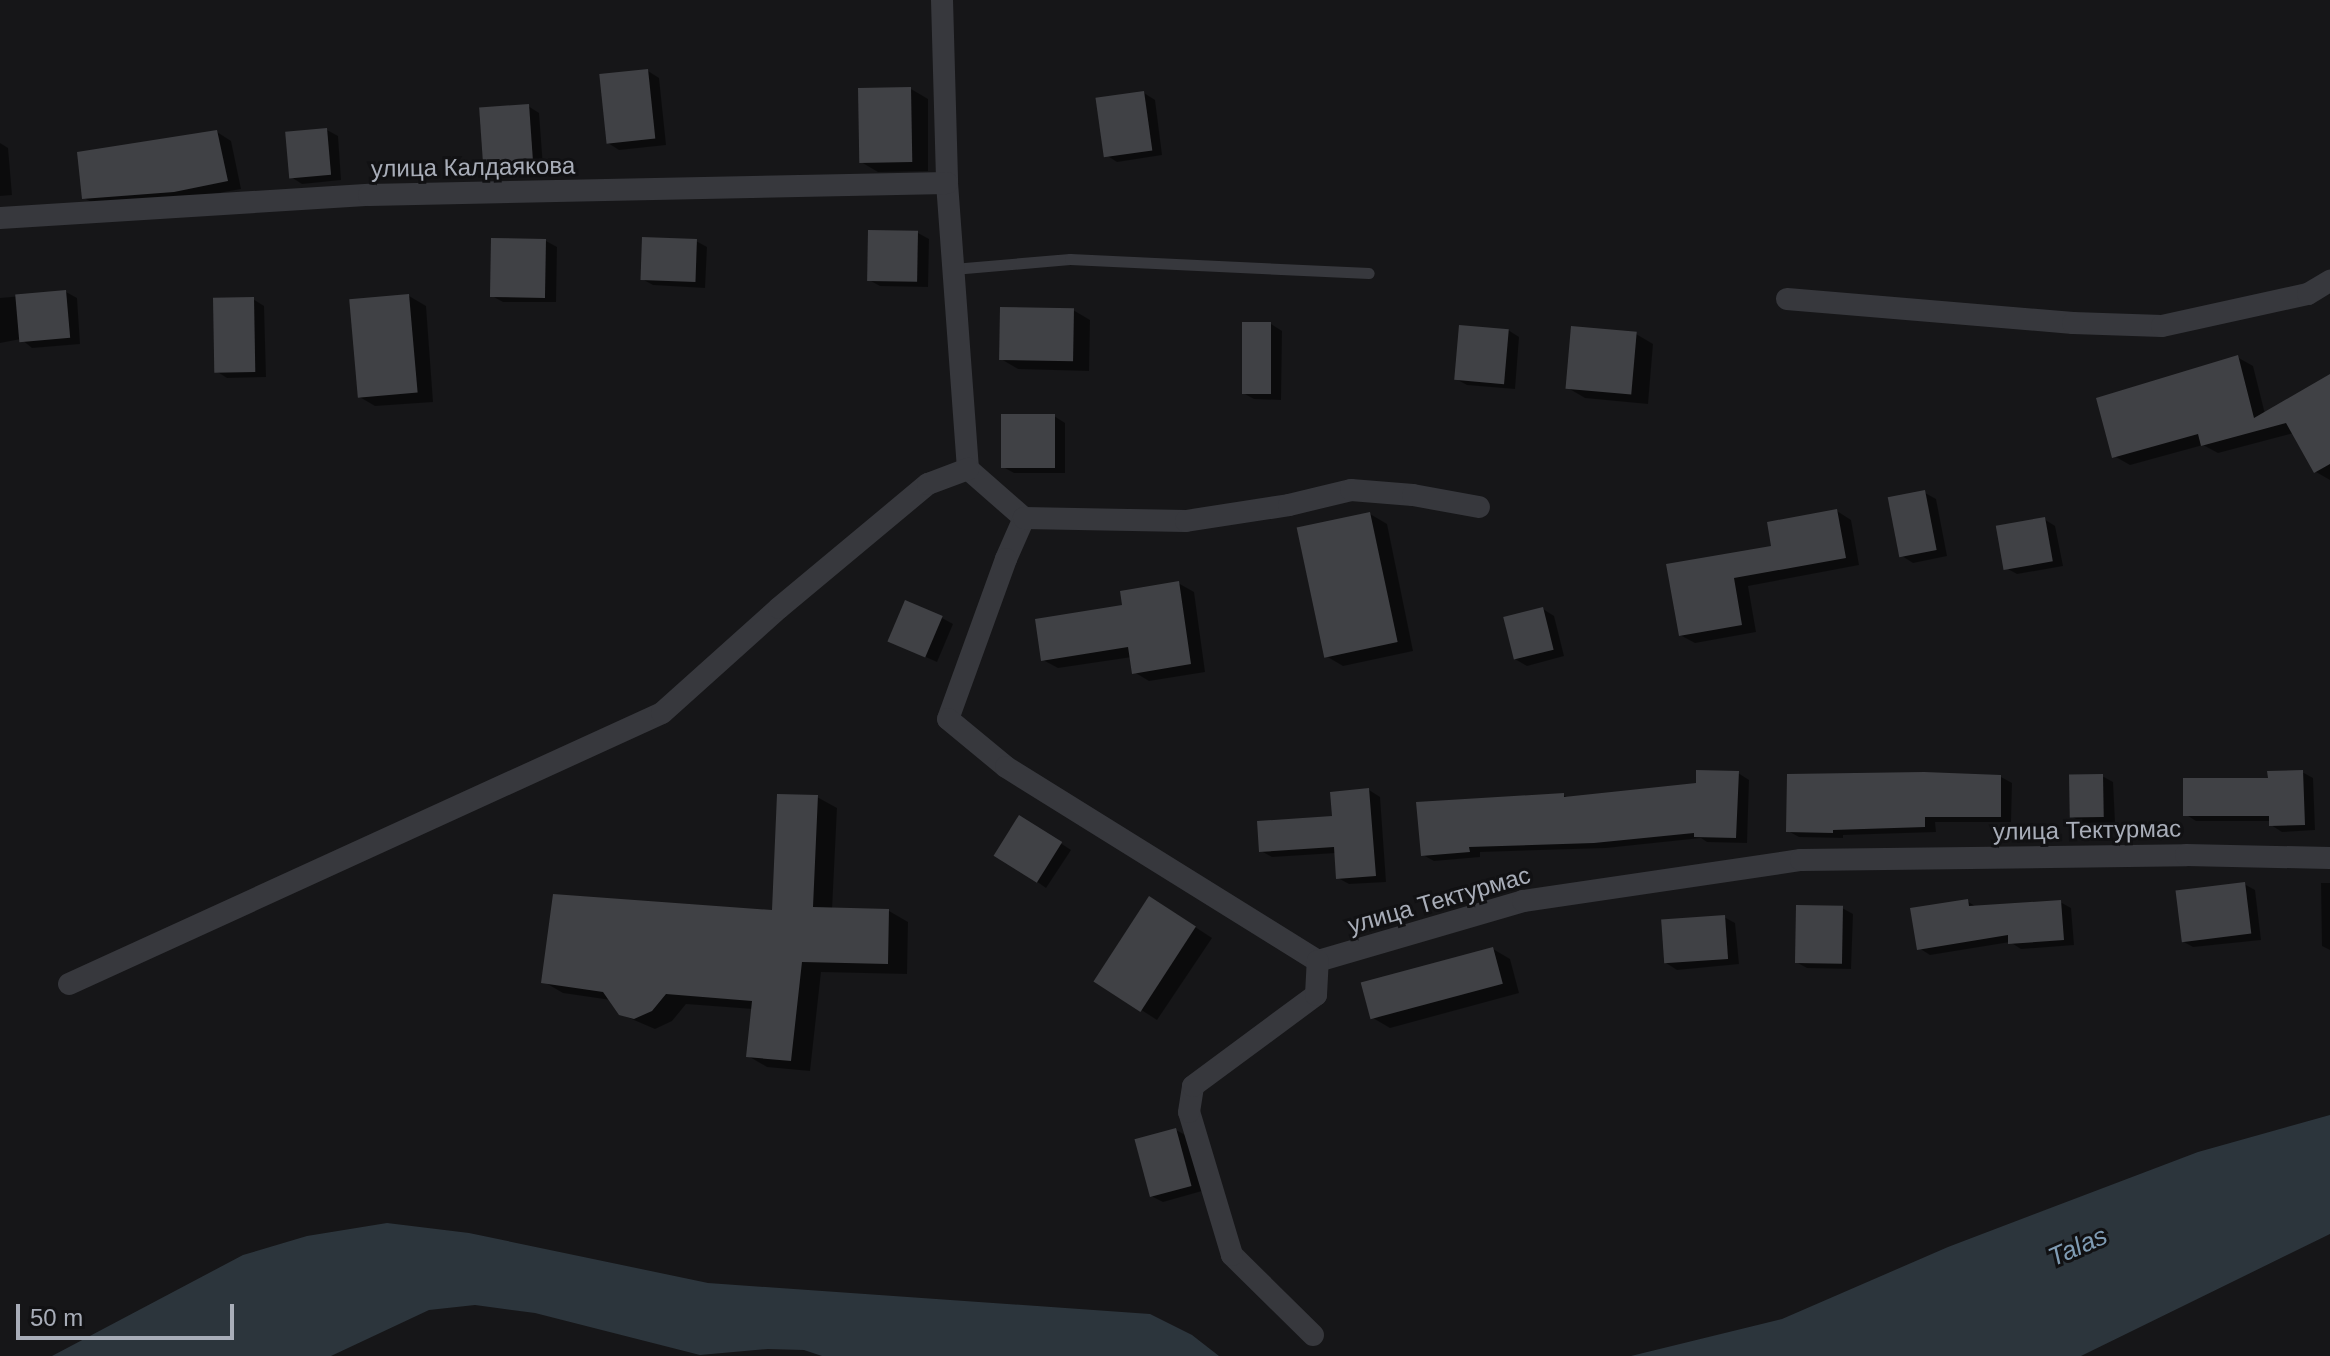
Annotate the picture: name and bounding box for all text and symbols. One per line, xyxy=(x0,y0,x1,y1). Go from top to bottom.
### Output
street label: улица Калдаякова xyxy=(371,151,575,183)
street label: улица Тектурмас xyxy=(1993,814,2181,846)
street label: улица Тектурмас xyxy=(1345,860,1533,940)
water label: Talas xyxy=(2044,1220,2112,1274)
scale bar xyxy=(20,1288,238,1338)
text: 50 m xyxy=(30,1304,83,1331)

